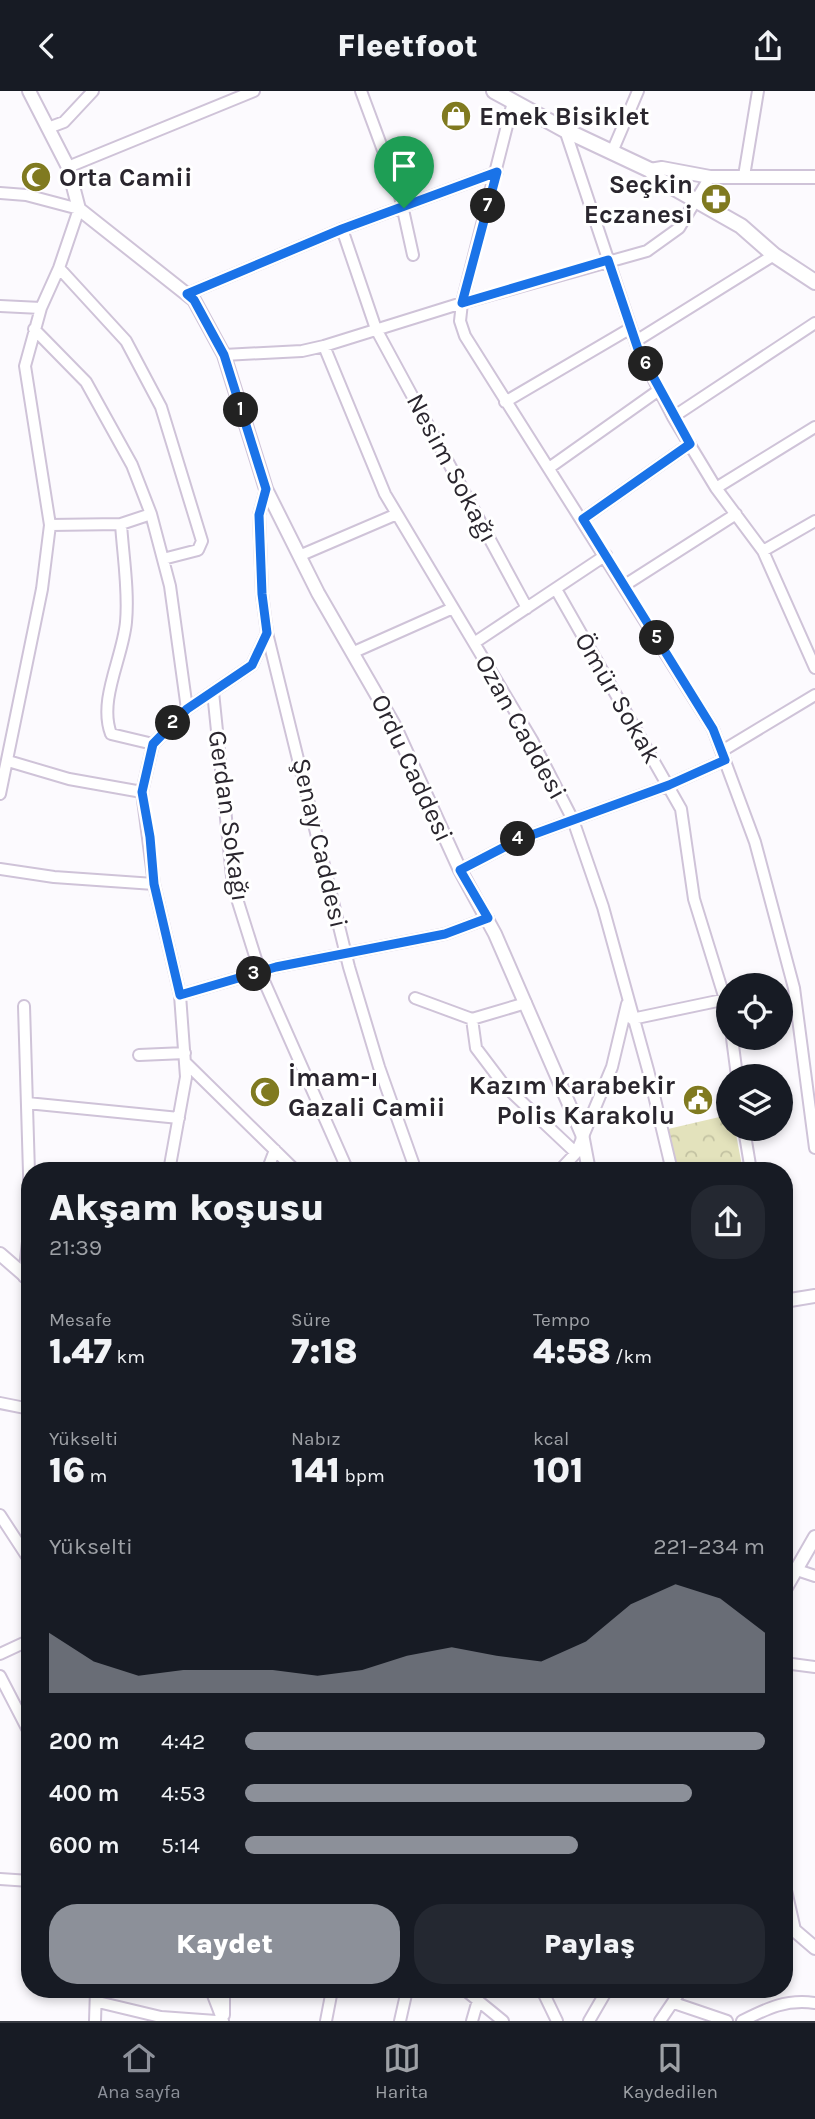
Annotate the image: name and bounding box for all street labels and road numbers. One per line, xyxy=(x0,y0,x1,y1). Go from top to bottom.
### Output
street label: Nesim Sokağı xyxy=(400,388,504,548)
street label: Ömür Sokak xyxy=(568,627,668,769)
street label: Ozan Caddesi xyxy=(468,649,574,805)
street label: Ordu Caddesi xyxy=(364,689,460,847)
street label: Gerdan Sokağı xyxy=(202,728,256,904)
street label: Şenay Caddesi xyxy=(285,755,355,931)

